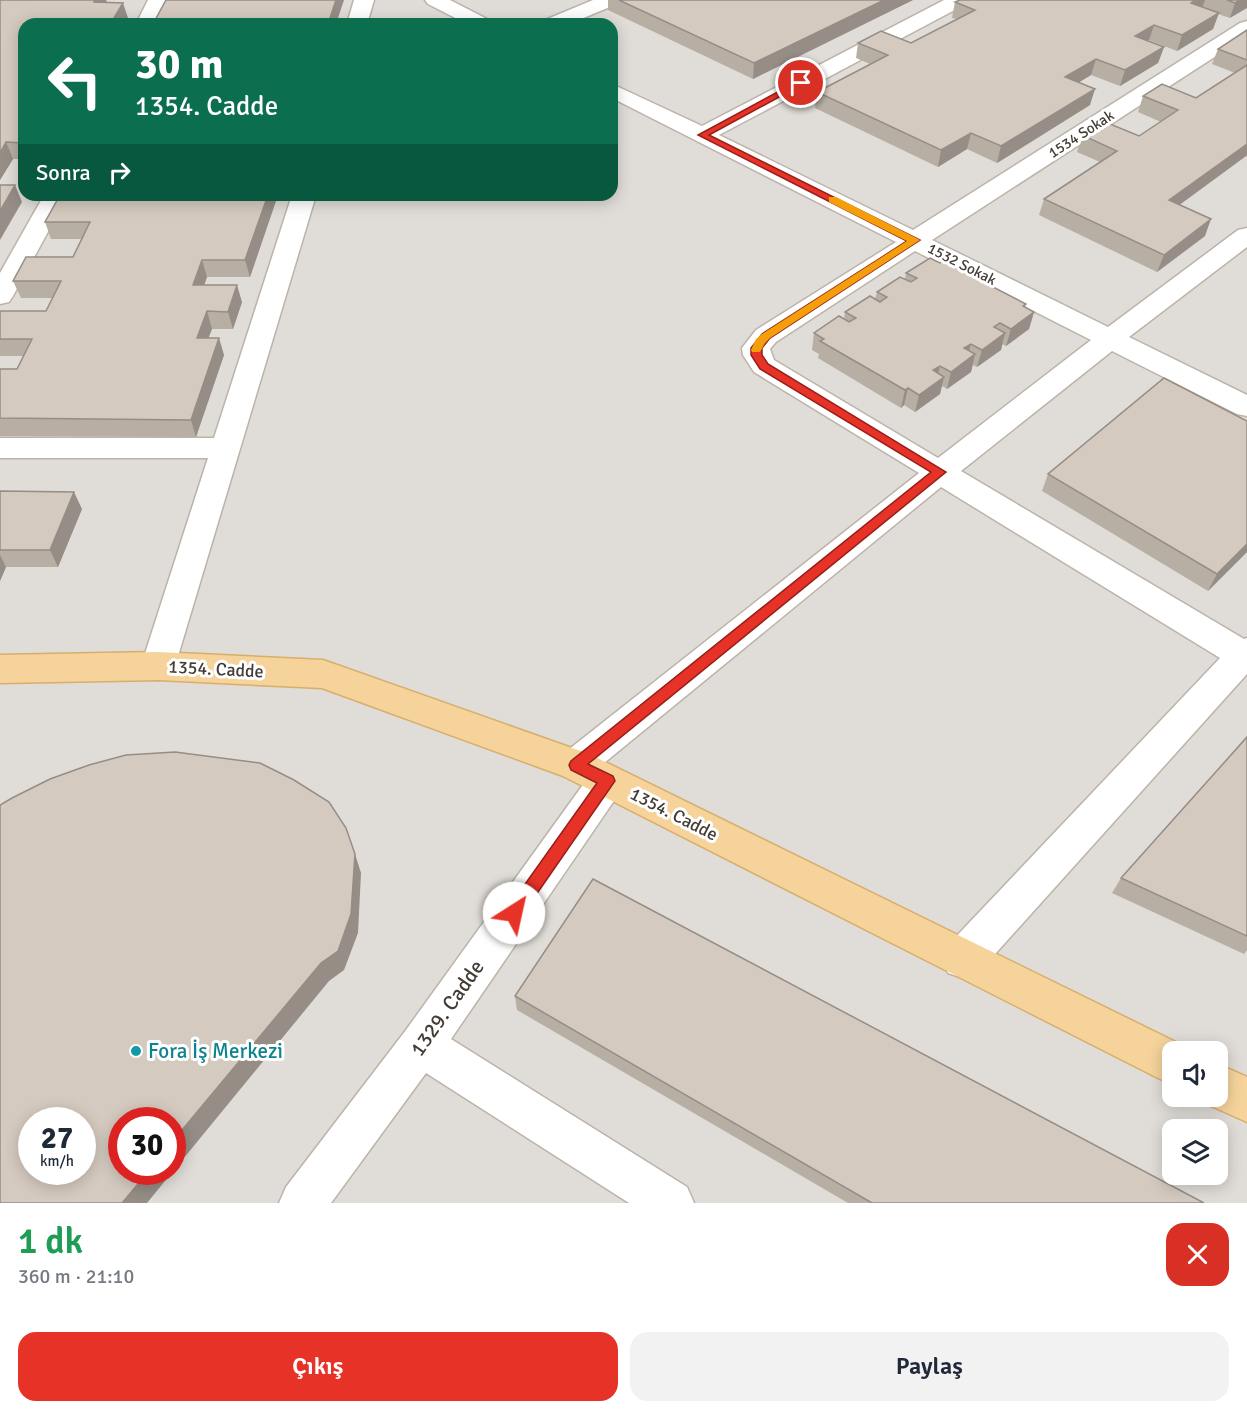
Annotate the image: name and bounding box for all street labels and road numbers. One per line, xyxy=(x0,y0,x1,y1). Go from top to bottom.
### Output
street label: 1534 Sokak xyxy=(1045,106,1118,162)
street label: 1532 Sokak xyxy=(925,239,1000,289)
street label: 1354. Cadde xyxy=(168,656,264,682)
street label: 1354. Cadde xyxy=(626,783,722,845)
street label: 1329. Cadde xyxy=(404,955,490,1061)

